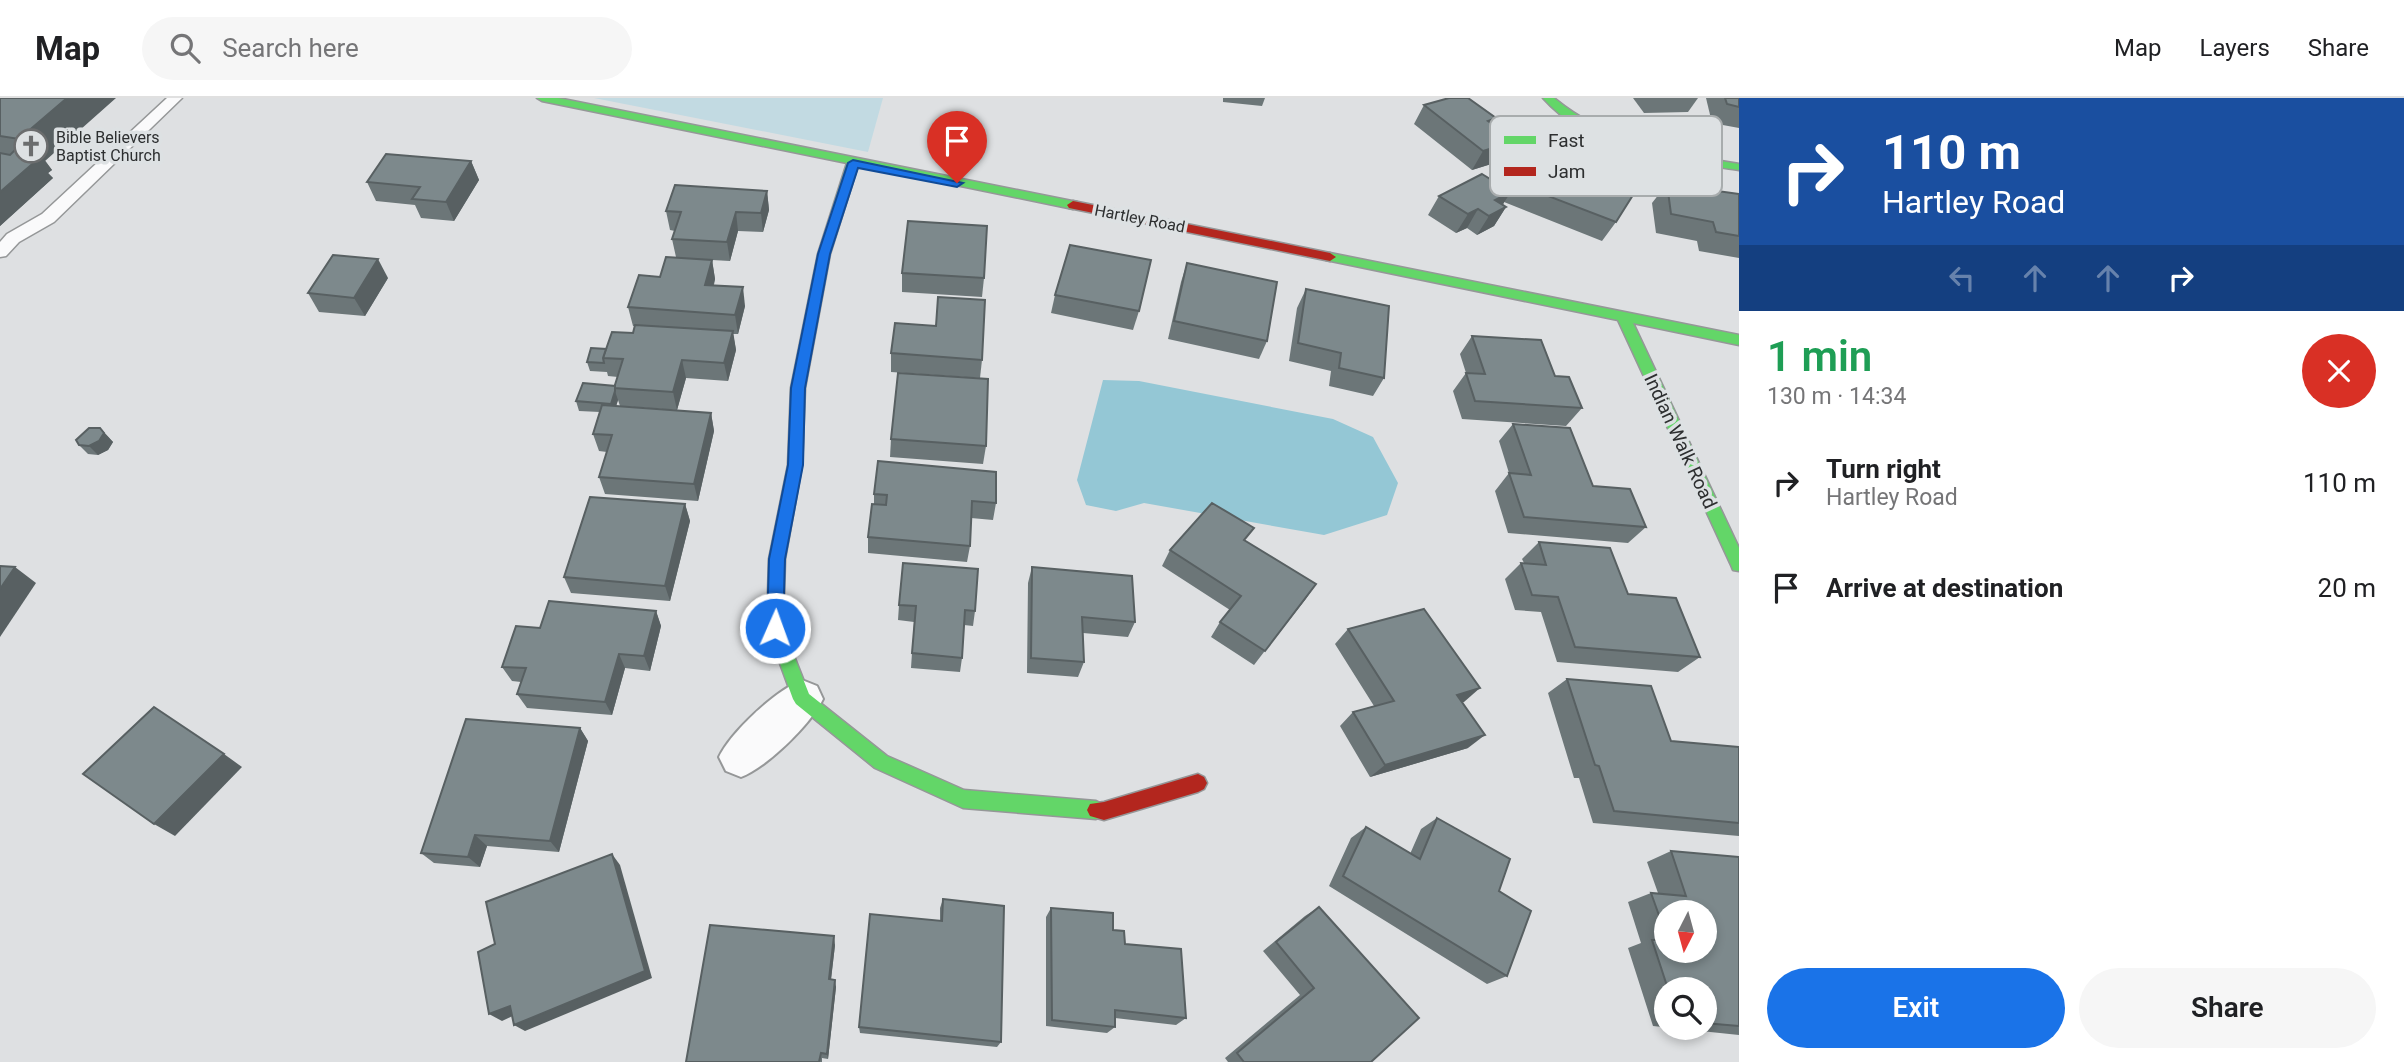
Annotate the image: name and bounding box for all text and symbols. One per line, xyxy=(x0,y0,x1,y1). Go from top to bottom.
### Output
search box xyxy=(142,17,632,80)
text: Map xyxy=(35,29,100,68)
icon: search xyxy=(166,29,204,67)
text: Search here xyxy=(222,33,359,63)
text: Map xyxy=(2114,34,2162,62)
text: Layers xyxy=(2200,34,2270,62)
text: Share xyxy=(2308,34,2369,62)
pin xyxy=(927,111,987,183)
legend xyxy=(1490,116,1722,196)
icon: arrive xyxy=(938,122,976,160)
text: 110 m xyxy=(1882,124,2021,181)
icon: right xyxy=(1767,126,1858,217)
church icon: Bible Believers Baptist Church xyxy=(12,127,50,165)
place label: Bible Believers Baptist Church xyxy=(56,128,161,165)
text: Fast xyxy=(1548,129,1585,152)
text: Jam xyxy=(1548,160,1585,183)
text: Hartley Road xyxy=(1882,183,2065,221)
street label: Hartley Road xyxy=(1093,200,1187,237)
icon: left xyxy=(1943,259,1981,297)
icon: ahead xyxy=(2016,259,2054,297)
icon: ahead xyxy=(2089,259,2127,297)
icon: right xyxy=(2162,259,2200,297)
text: 1 min xyxy=(1767,332,1872,381)
button: close xyxy=(2302,334,2376,408)
street label: Indian Walk Road xyxy=(1639,370,1722,512)
text: 130 m · 14:34 xyxy=(1767,383,1906,410)
text: Turn right xyxy=(1826,454,1941,484)
icon: right xyxy=(1767,464,1805,502)
text: 110 m xyxy=(2303,468,2376,498)
text: Hartley Road xyxy=(1826,484,1958,511)
icon: arrive xyxy=(1767,569,1805,607)
text: Arrive at destination xyxy=(1826,573,2063,603)
text: 20 m xyxy=(2318,573,2376,603)
position arrow xyxy=(738,591,812,665)
north arrow xyxy=(1654,900,1717,962)
map controls xyxy=(1654,900,1717,1040)
button: Exit xyxy=(1767,968,2065,1048)
button: Share xyxy=(2079,968,2376,1048)
button: search xyxy=(1654,977,1717,1040)

